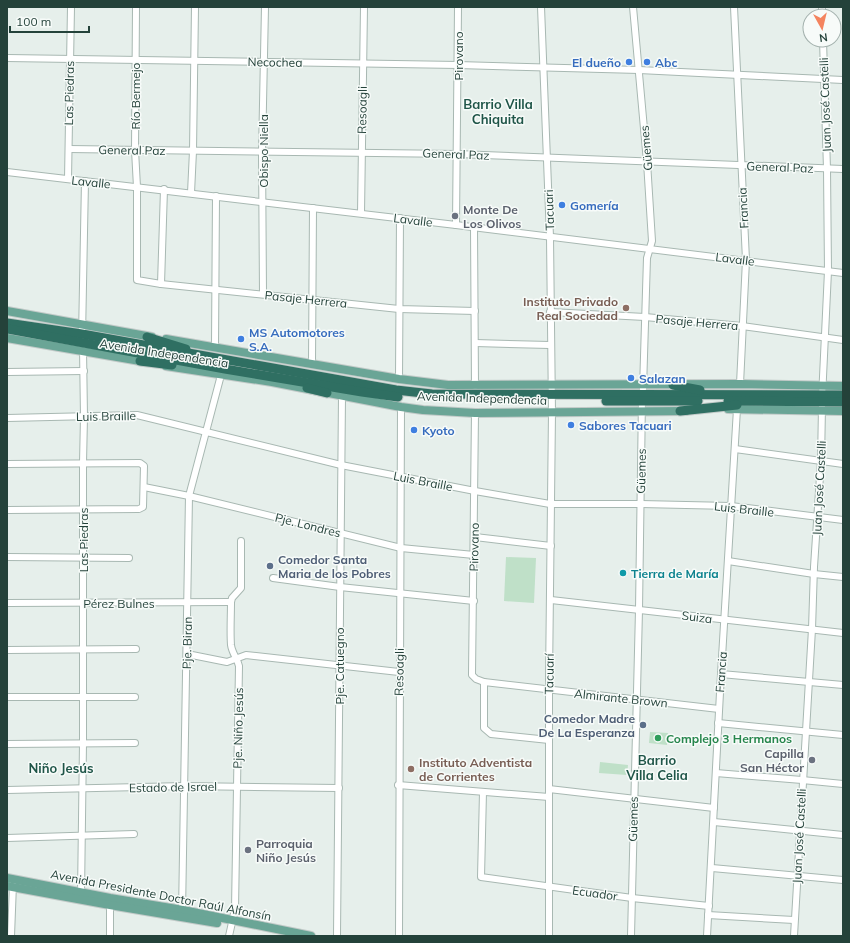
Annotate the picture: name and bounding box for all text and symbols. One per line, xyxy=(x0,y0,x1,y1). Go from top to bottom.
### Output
scale bar xyxy=(10,8,89,34)
north arrow xyxy=(802,8,842,48)
text: 100 m xyxy=(16,14,51,29)
text: N xyxy=(818,30,828,45)
street label: Pirovano xyxy=(451,31,466,81)
street label: Necochea xyxy=(247,54,303,70)
place label: El dueño xyxy=(572,55,621,70)
place label: Abc xyxy=(655,55,678,70)
marker: El dueño xyxy=(624,57,634,67)
marker: Abc xyxy=(642,57,652,67)
street label: Juan José Castelli xyxy=(816,57,834,153)
street label: Las Piedras xyxy=(61,60,77,125)
street label: Río Bermejo xyxy=(128,62,143,129)
street label: Resoagli xyxy=(354,86,370,134)
district label: Barrio Villa Chiquita xyxy=(463,96,533,127)
street label: Obispo Niella xyxy=(256,114,271,188)
street label: Güemes xyxy=(637,125,655,171)
street label: General Paz xyxy=(98,142,166,158)
street label: General Paz xyxy=(422,145,490,163)
street label: General Paz xyxy=(746,158,814,176)
street label: Lavalle xyxy=(71,172,111,192)
street label: Francia xyxy=(734,187,752,229)
street label: Tacuari xyxy=(541,189,557,231)
place label: Gomería xyxy=(570,198,619,213)
marker: Gomería xyxy=(557,200,567,210)
place label: Monte De Los Olivos xyxy=(463,202,521,231)
street label: Lavalle xyxy=(393,210,433,230)
marker: Monte De Los Olivos xyxy=(450,211,460,221)
street label: Lavalle xyxy=(715,249,755,269)
street label: Pasaje Herrera xyxy=(264,287,348,311)
place label: Instituto Privado Real Sociedad xyxy=(523,294,618,323)
marker: Instituto Privado Real Sociedad xyxy=(621,303,631,313)
street label: Pasaje Herrera xyxy=(655,311,739,333)
place label: MS Automotores S.A. xyxy=(249,325,345,354)
marker: MS Automotores S.A. xyxy=(236,334,246,344)
street label: Avenida Independencia xyxy=(99,335,229,371)
place label: Salazan xyxy=(639,371,686,386)
marker: Salazan xyxy=(626,373,636,383)
street label: Avenida Independencia xyxy=(417,388,547,408)
street label: Luis Braille xyxy=(76,408,136,424)
place label: Sabores Tacuari xyxy=(579,418,672,433)
marker: Sabores Tacuari xyxy=(566,420,576,430)
place label: Kyoto xyxy=(422,423,455,438)
marker: Kyoto xyxy=(409,425,419,435)
street label: Juan José Castelli xyxy=(809,440,829,536)
street label: Güemes xyxy=(633,448,649,494)
street label: Luis Braille xyxy=(392,468,454,494)
street label: Luis Braille xyxy=(713,498,775,520)
street label: Las Piedras xyxy=(76,508,91,572)
street label: Pje. Londres xyxy=(273,510,343,540)
street label: Pirovano xyxy=(466,522,482,572)
place label: Comedor Santa Maria de los Pobres xyxy=(278,552,391,581)
marker: Comedor Santa Maria de los Pobres xyxy=(265,561,275,571)
place label: Tierra de María xyxy=(631,566,719,581)
marker: Tierra de María xyxy=(618,568,628,578)
street label: Pérez Bulnes xyxy=(83,596,155,611)
street label: Suiza xyxy=(681,608,713,626)
street label: Pje. Biran xyxy=(179,617,195,669)
street label: Pje. Catuegno xyxy=(332,627,347,705)
street label: Resoagli xyxy=(391,648,407,696)
street label: Francia xyxy=(712,651,730,693)
street label: Tacuarí xyxy=(541,652,557,695)
street label: Almirante Brown xyxy=(573,686,669,710)
street label: Pje. Niño Jesús xyxy=(230,687,246,769)
place label: Comedor Madre De La Esperanza xyxy=(538,711,635,740)
marker: Comedor Madre De La Esperanza xyxy=(638,720,648,730)
place label: Complejo 3 Hermanos xyxy=(666,731,792,746)
marker: Complejo 3 Hermanos xyxy=(653,733,663,743)
place label: Capilla San Héctor xyxy=(740,746,804,775)
district label: Barrio Villa Celia xyxy=(625,752,688,783)
place label: Instituto Adventista de Corrientes xyxy=(419,755,532,784)
marker: Capilla San Héctor xyxy=(807,755,817,765)
district label: Niño Jesús xyxy=(29,760,93,776)
marker: Instituto Adventista de Corrientes xyxy=(406,764,416,774)
street label: Estado de Israel xyxy=(129,779,217,795)
street label: Juan José Castelli xyxy=(789,788,809,884)
street label: Güemes xyxy=(625,796,641,842)
place label: Parroquia Niño Jesús xyxy=(256,836,316,865)
marker: Parroquia Niño Jesús xyxy=(243,845,253,855)
street label: Avenida Presidente Doctor Raúl Alfonsín xyxy=(49,866,273,924)
street label: Ecuador xyxy=(571,882,619,904)

